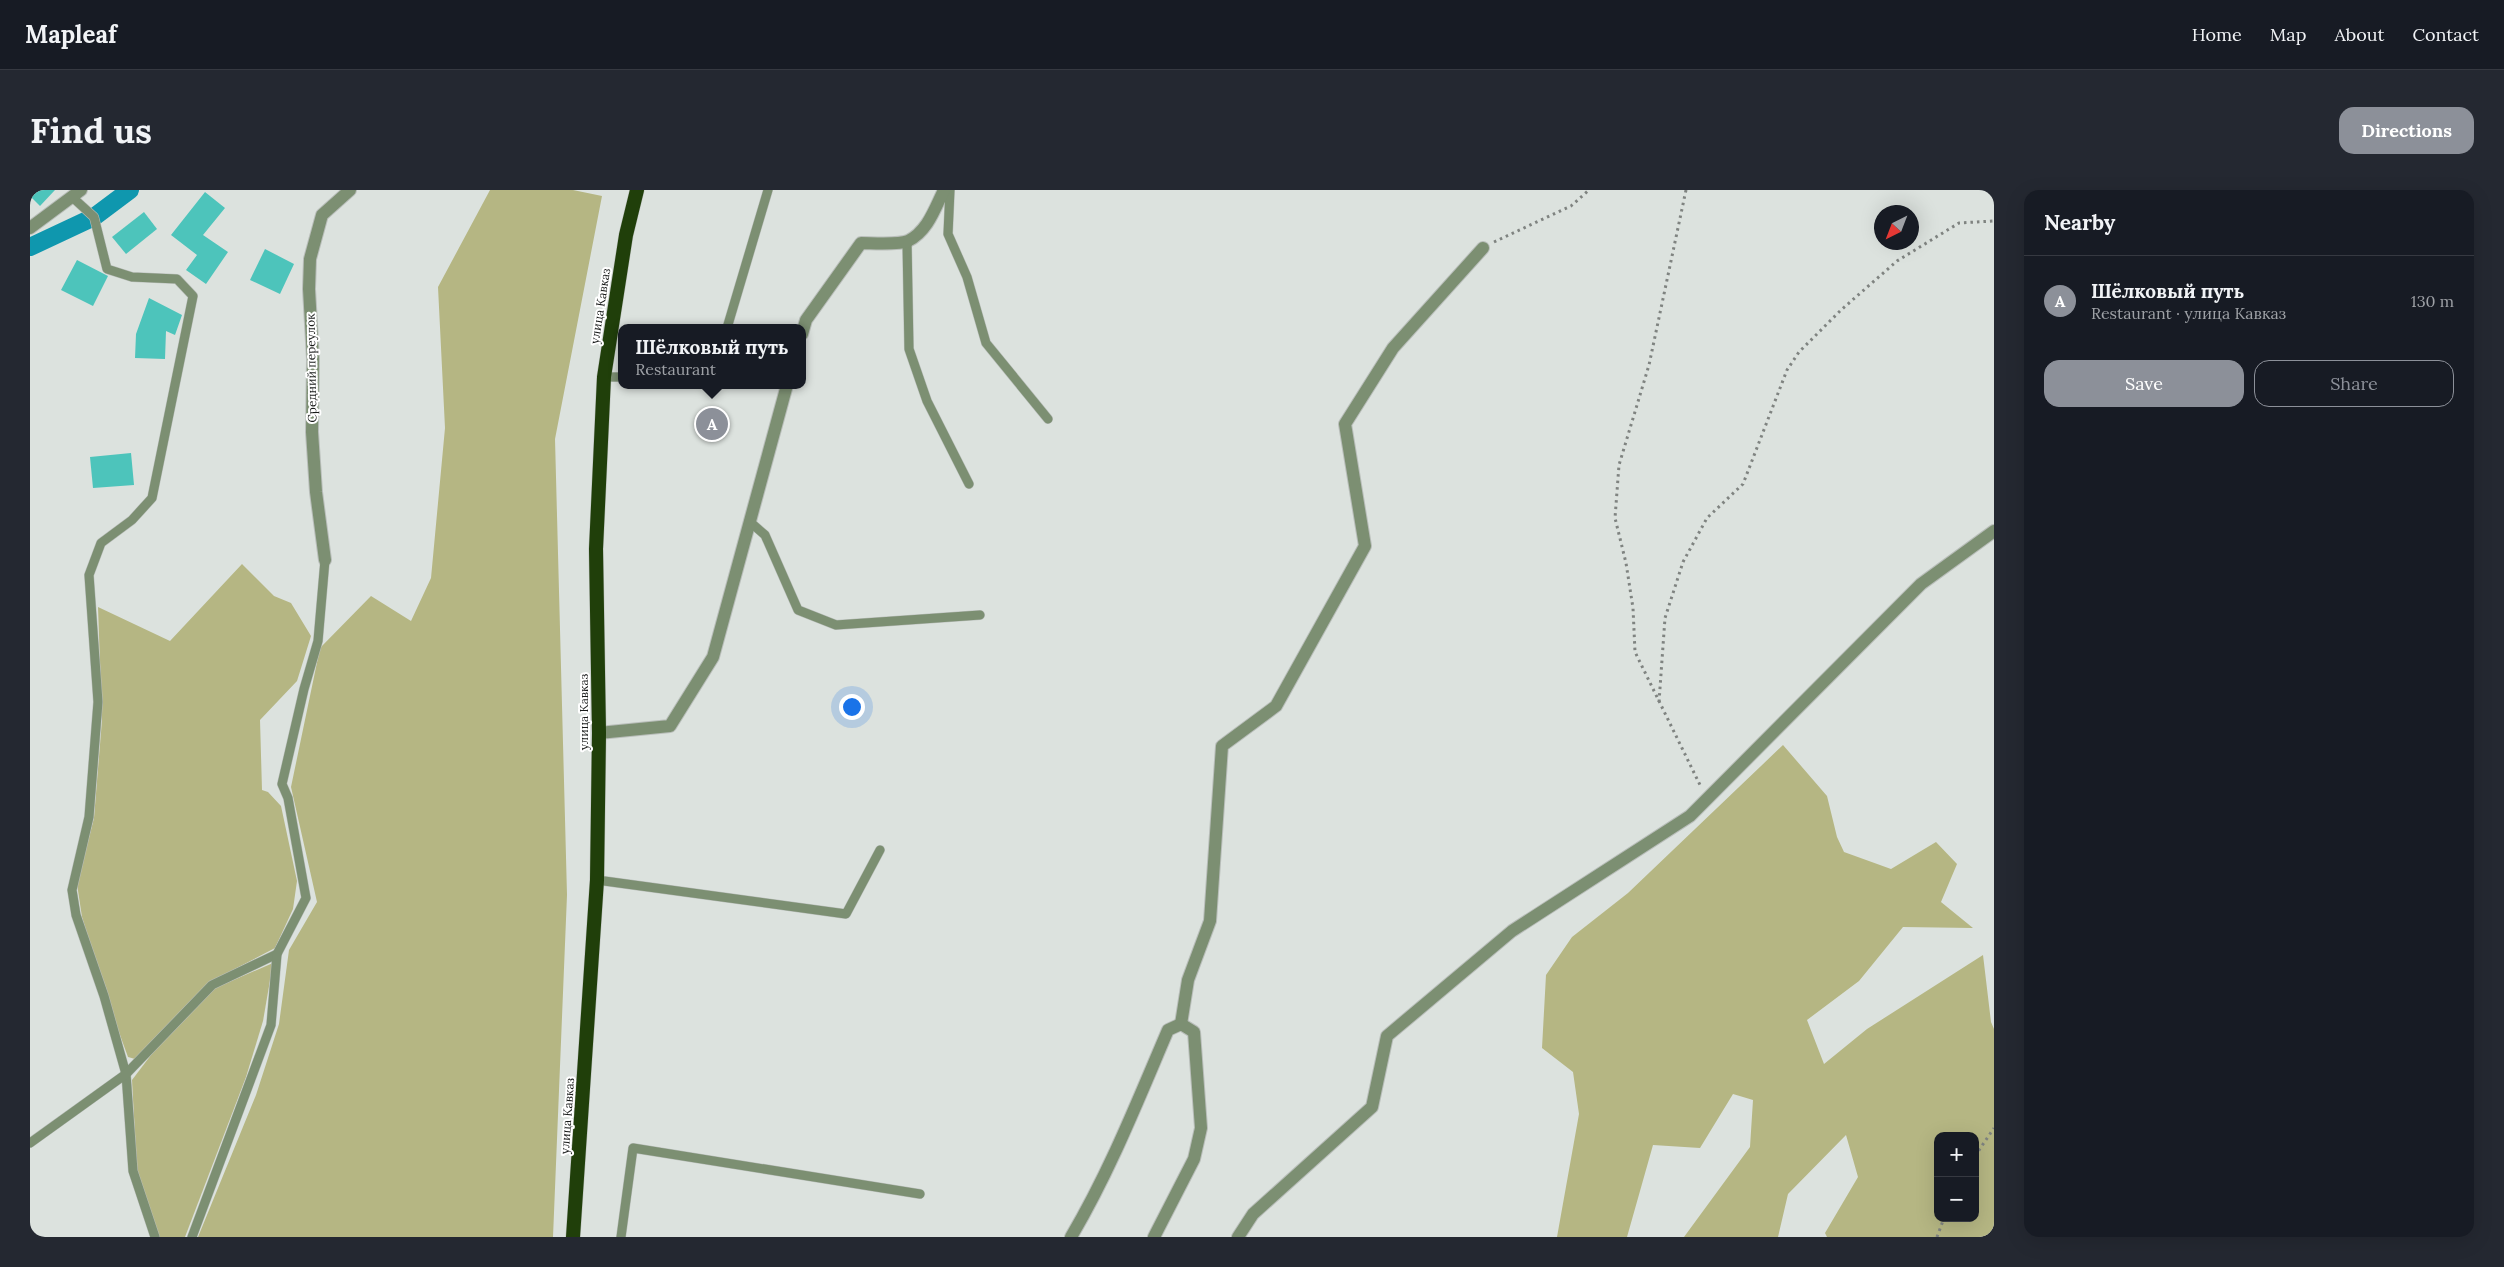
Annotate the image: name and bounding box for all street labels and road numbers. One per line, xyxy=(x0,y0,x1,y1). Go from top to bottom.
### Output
street label: улица Кавказ xyxy=(587,267,613,345)
street label: Средний переулок xyxy=(303,313,319,423)
street label: улица Кавказ xyxy=(576,673,591,750)
street label: улица Кавказ xyxy=(557,1077,577,1155)

